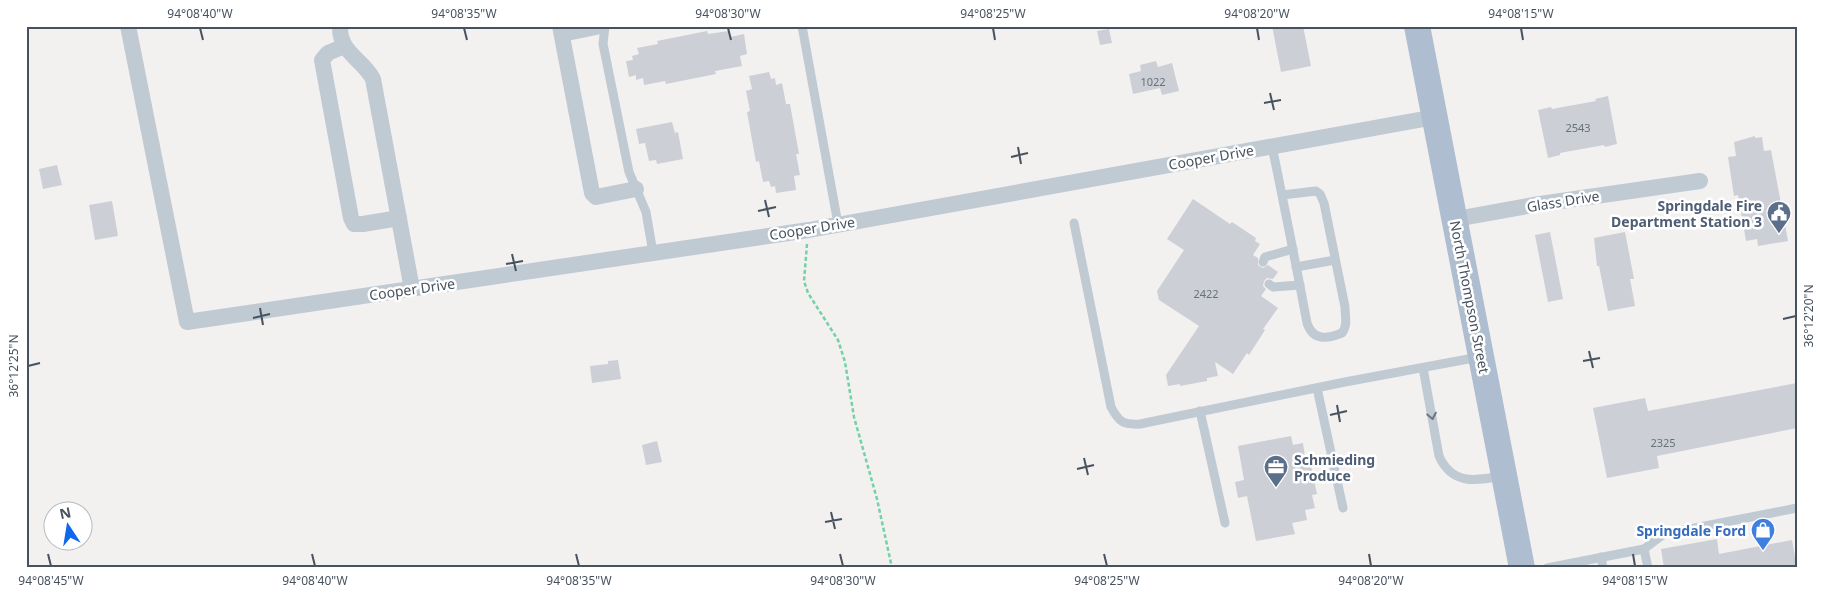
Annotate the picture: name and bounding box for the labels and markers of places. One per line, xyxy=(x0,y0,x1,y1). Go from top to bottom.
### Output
place label: Springdale Fire Department Station 3 xyxy=(1611,196,1762,231)
public building icon: Springdale Fire Department Station 3 xyxy=(1766,200,1792,234)
place label: Schmieding Produce xyxy=(1294,450,1375,485)
office icon: Schmieding Produce xyxy=(1263,454,1289,488)
shop icon: Springdale Ford xyxy=(1750,517,1776,551)
place label: Springdale Ford xyxy=(1636,521,1746,540)

